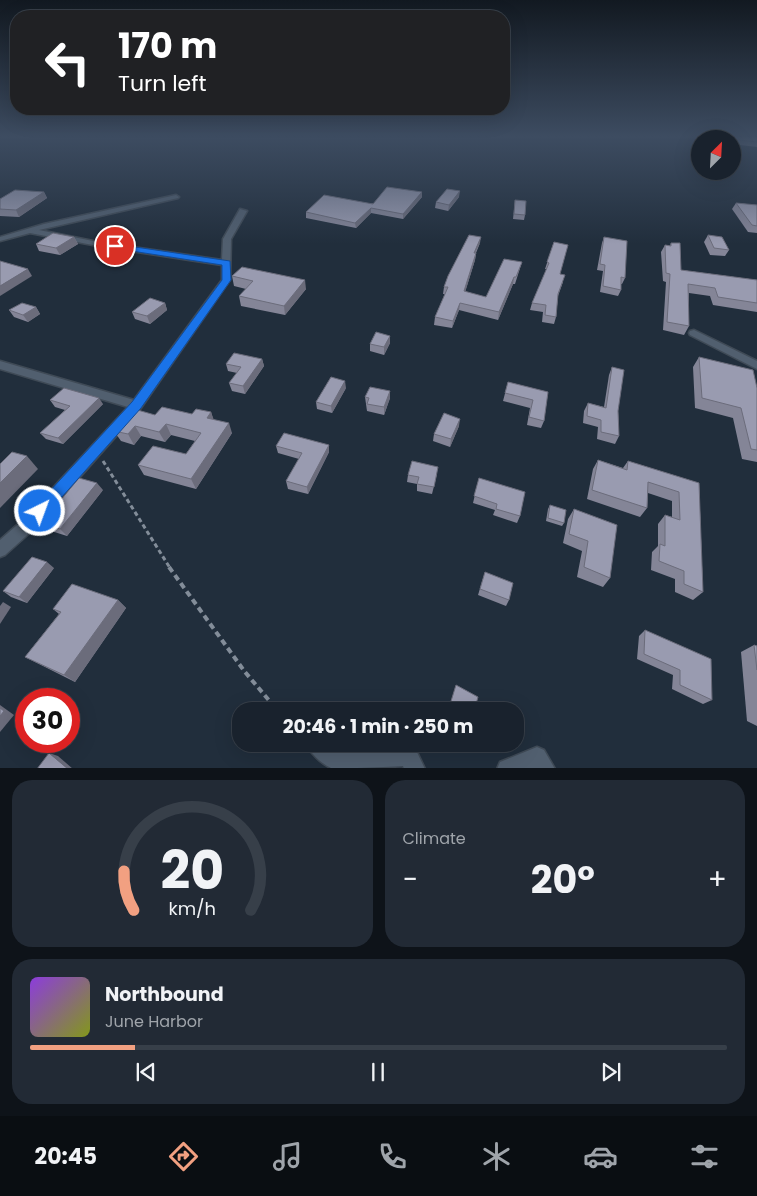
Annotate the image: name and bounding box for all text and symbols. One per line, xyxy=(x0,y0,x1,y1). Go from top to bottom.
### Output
text: 170 m xyxy=(118,21,217,70)
icon: left xyxy=(35,30,100,95)
text: Turn left xyxy=(118,68,206,99)
north arrow xyxy=(691,130,741,180)
map controls xyxy=(691,130,741,180)
pin xyxy=(94,225,136,267)
icon: arrive xyxy=(101,232,129,260)
position arrow xyxy=(13,484,65,536)
speed limit sign: 30 xyxy=(15,688,80,753)
text: 20:46 · 1 min · 250 m xyxy=(283,713,473,740)
text: Climate xyxy=(403,827,466,850)
text: 20 xyxy=(160,834,224,907)
text: 20° xyxy=(531,853,595,906)
text: − xyxy=(403,860,418,899)
text: + xyxy=(708,860,727,899)
text: km/h xyxy=(168,896,216,921)
text: Northbound xyxy=(105,981,224,1008)
text: June Harbor xyxy=(105,1010,203,1033)
icon: previous xyxy=(132,1058,160,1086)
icon: pause xyxy=(364,1058,392,1086)
icon: next xyxy=(597,1058,625,1086)
icon: directions xyxy=(166,1139,201,1174)
icon: music xyxy=(270,1139,305,1174)
icon: phone xyxy=(375,1139,410,1174)
icon: climate xyxy=(479,1139,514,1174)
icon: car xyxy=(583,1139,618,1174)
icon: filters xyxy=(687,1139,722,1174)
text: 20:45 xyxy=(35,1141,97,1172)

